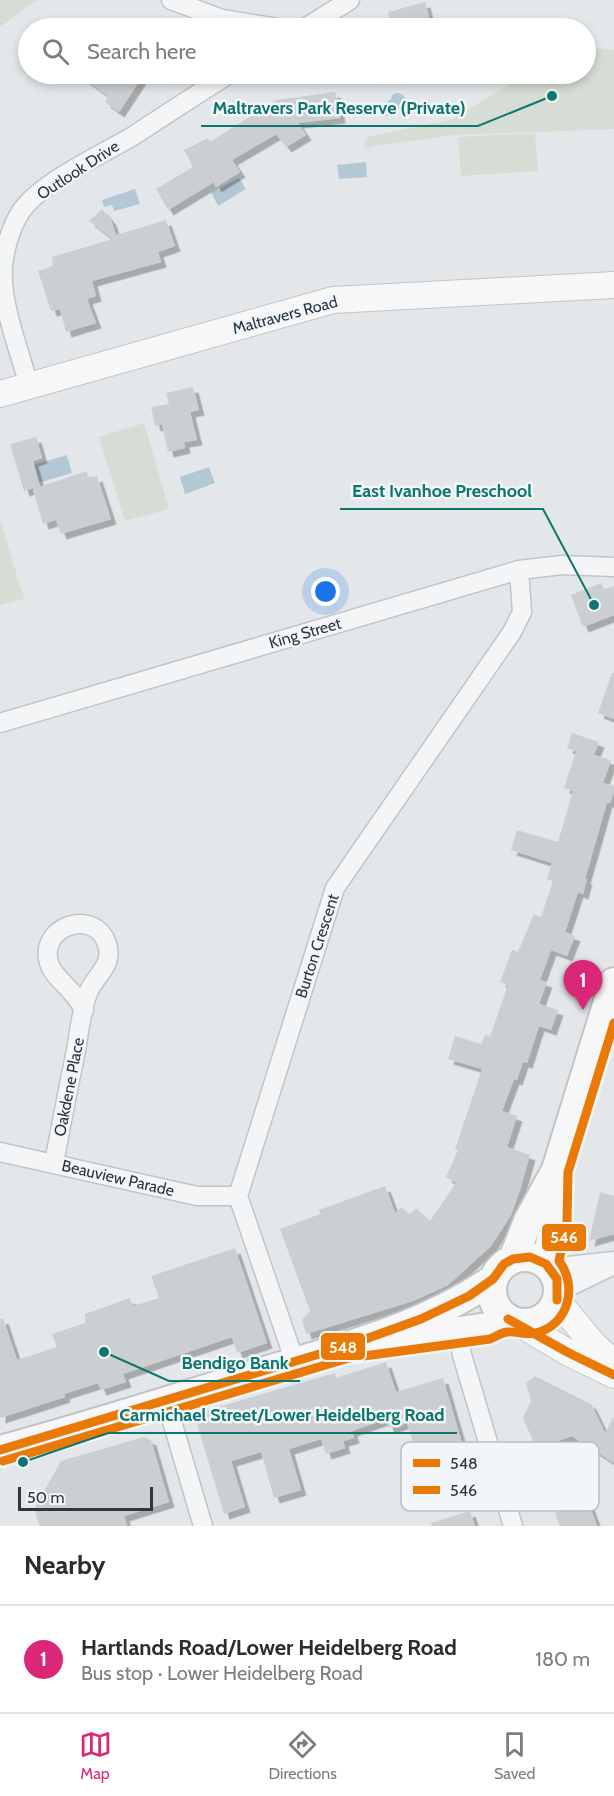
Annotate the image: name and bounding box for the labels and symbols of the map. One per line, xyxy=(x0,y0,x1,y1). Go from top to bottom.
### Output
callout: Maltravers Park Reserve (Private) xyxy=(201,90,478,126)
text: Maltravers Park Reserve (Private) xyxy=(212,97,466,119)
street label: Outlook Drive xyxy=(33,136,123,204)
street label: Maltravers Road xyxy=(230,292,340,338)
callout: East Ivanhoe Preschool xyxy=(340,473,543,509)
text: East Ivanhoe Preschool xyxy=(352,480,532,502)
your location xyxy=(311,577,340,606)
street label: King Street xyxy=(267,613,344,652)
street label: Burton Crescent xyxy=(291,891,343,1001)
pin: 1 xyxy=(564,960,602,1010)
street label: Oakdene Place xyxy=(50,1036,88,1138)
street label: Beauview Parade xyxy=(60,1156,176,1200)
line badge: 546 xyxy=(541,1223,587,1252)
text: 546 xyxy=(550,1228,578,1247)
line badge: 548 xyxy=(320,1332,366,1361)
text: 548 xyxy=(329,1338,357,1357)
callout: Bendigo Bank xyxy=(169,1345,300,1381)
text: Bendigo Bank xyxy=(181,1352,289,1374)
callout: Carmichael Street/Lower Heidelberg Road xyxy=(108,1397,457,1433)
text: Carmichael Street/Lower Heidelberg Road xyxy=(119,1404,445,1426)
legend xyxy=(401,1442,599,1511)
text: 548 xyxy=(450,1454,478,1473)
text: 546 xyxy=(450,1481,477,1500)
scale bar xyxy=(18,1484,153,1512)

